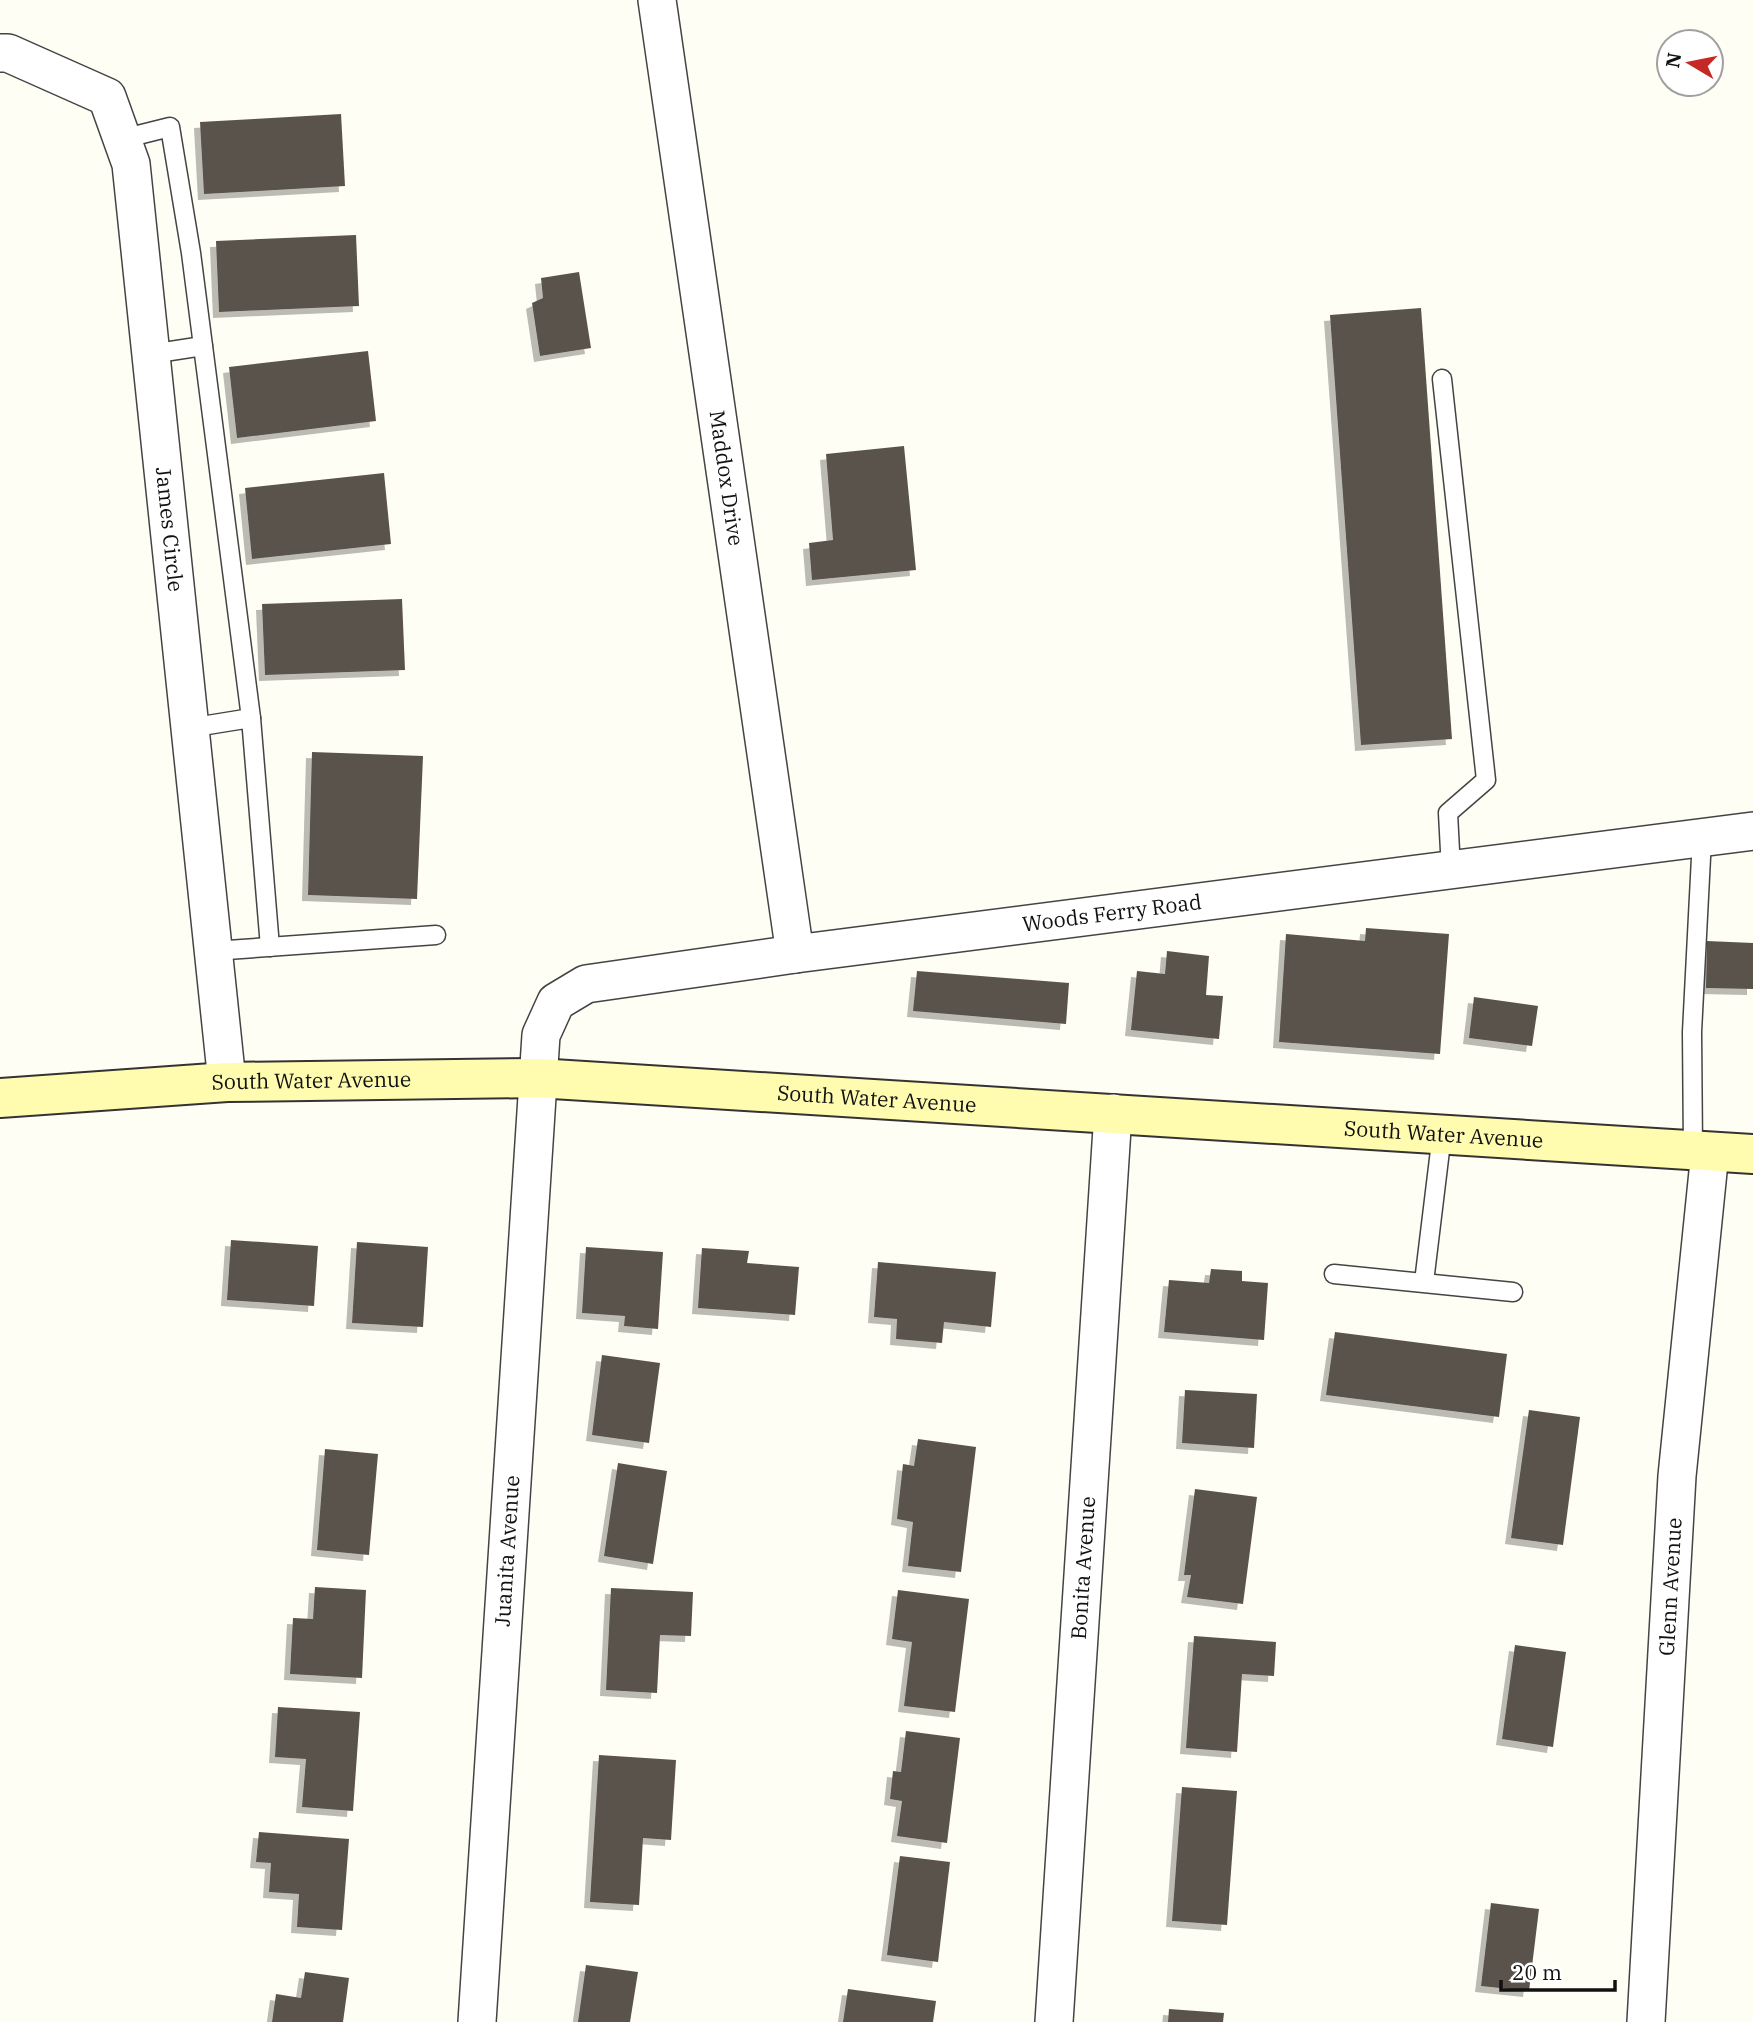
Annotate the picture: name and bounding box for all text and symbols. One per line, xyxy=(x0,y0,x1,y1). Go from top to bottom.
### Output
north arrow xyxy=(1655,28,1725,98)
text: N xyxy=(1660,51,1686,70)
street label: Maddox Drive xyxy=(704,408,751,547)
street label: James Circle xyxy=(150,466,191,593)
street label: Woods Ferry Road xyxy=(1021,887,1203,938)
street label: South Water Avenue xyxy=(211,1065,411,1096)
street label: South Water Avenue xyxy=(776,1078,977,1118)
street label: South Water Avenue xyxy=(1343,1113,1544,1154)
street label: Juanita Avenue xyxy=(488,1474,525,1627)
street label: Bonita Avenue xyxy=(1064,1495,1101,1640)
street label: Glenn Avenue xyxy=(1652,1517,1688,1656)
scale bar xyxy=(1501,1948,1615,1992)
text: 20 m xyxy=(1512,1958,1562,1986)

